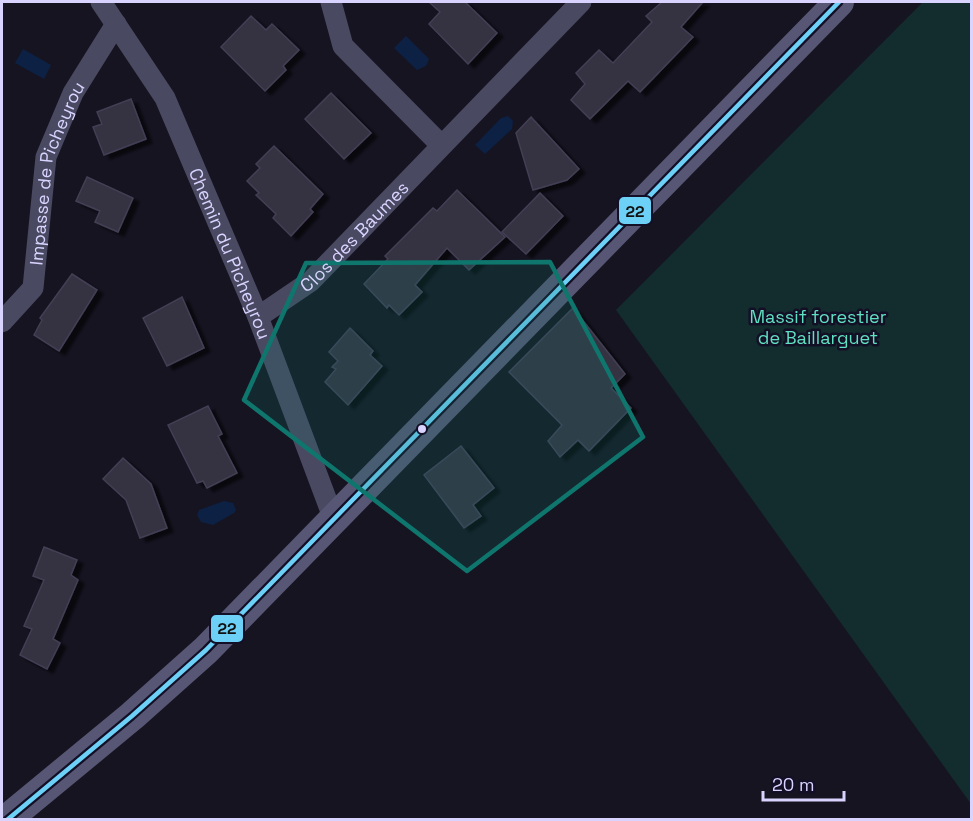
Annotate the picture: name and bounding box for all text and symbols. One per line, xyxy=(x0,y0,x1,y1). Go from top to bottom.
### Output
street label: Impasse de Picheyrou xyxy=(24,77,89,266)
street label: Chemin du Picheyrou xyxy=(184,164,277,342)
street label: Clos des Baumes xyxy=(295,176,413,297)
line badge: 22 xyxy=(618,196,652,225)
text: 22 xyxy=(625,201,645,222)
park label: Massif forestier de Baillarguet xyxy=(750,305,887,349)
unlabelled marker xyxy=(416,423,428,435)
line badge: 22 xyxy=(210,614,244,643)
text: 22 xyxy=(217,618,237,639)
scale bar xyxy=(763,764,844,802)
text: 20 m xyxy=(772,773,815,796)

